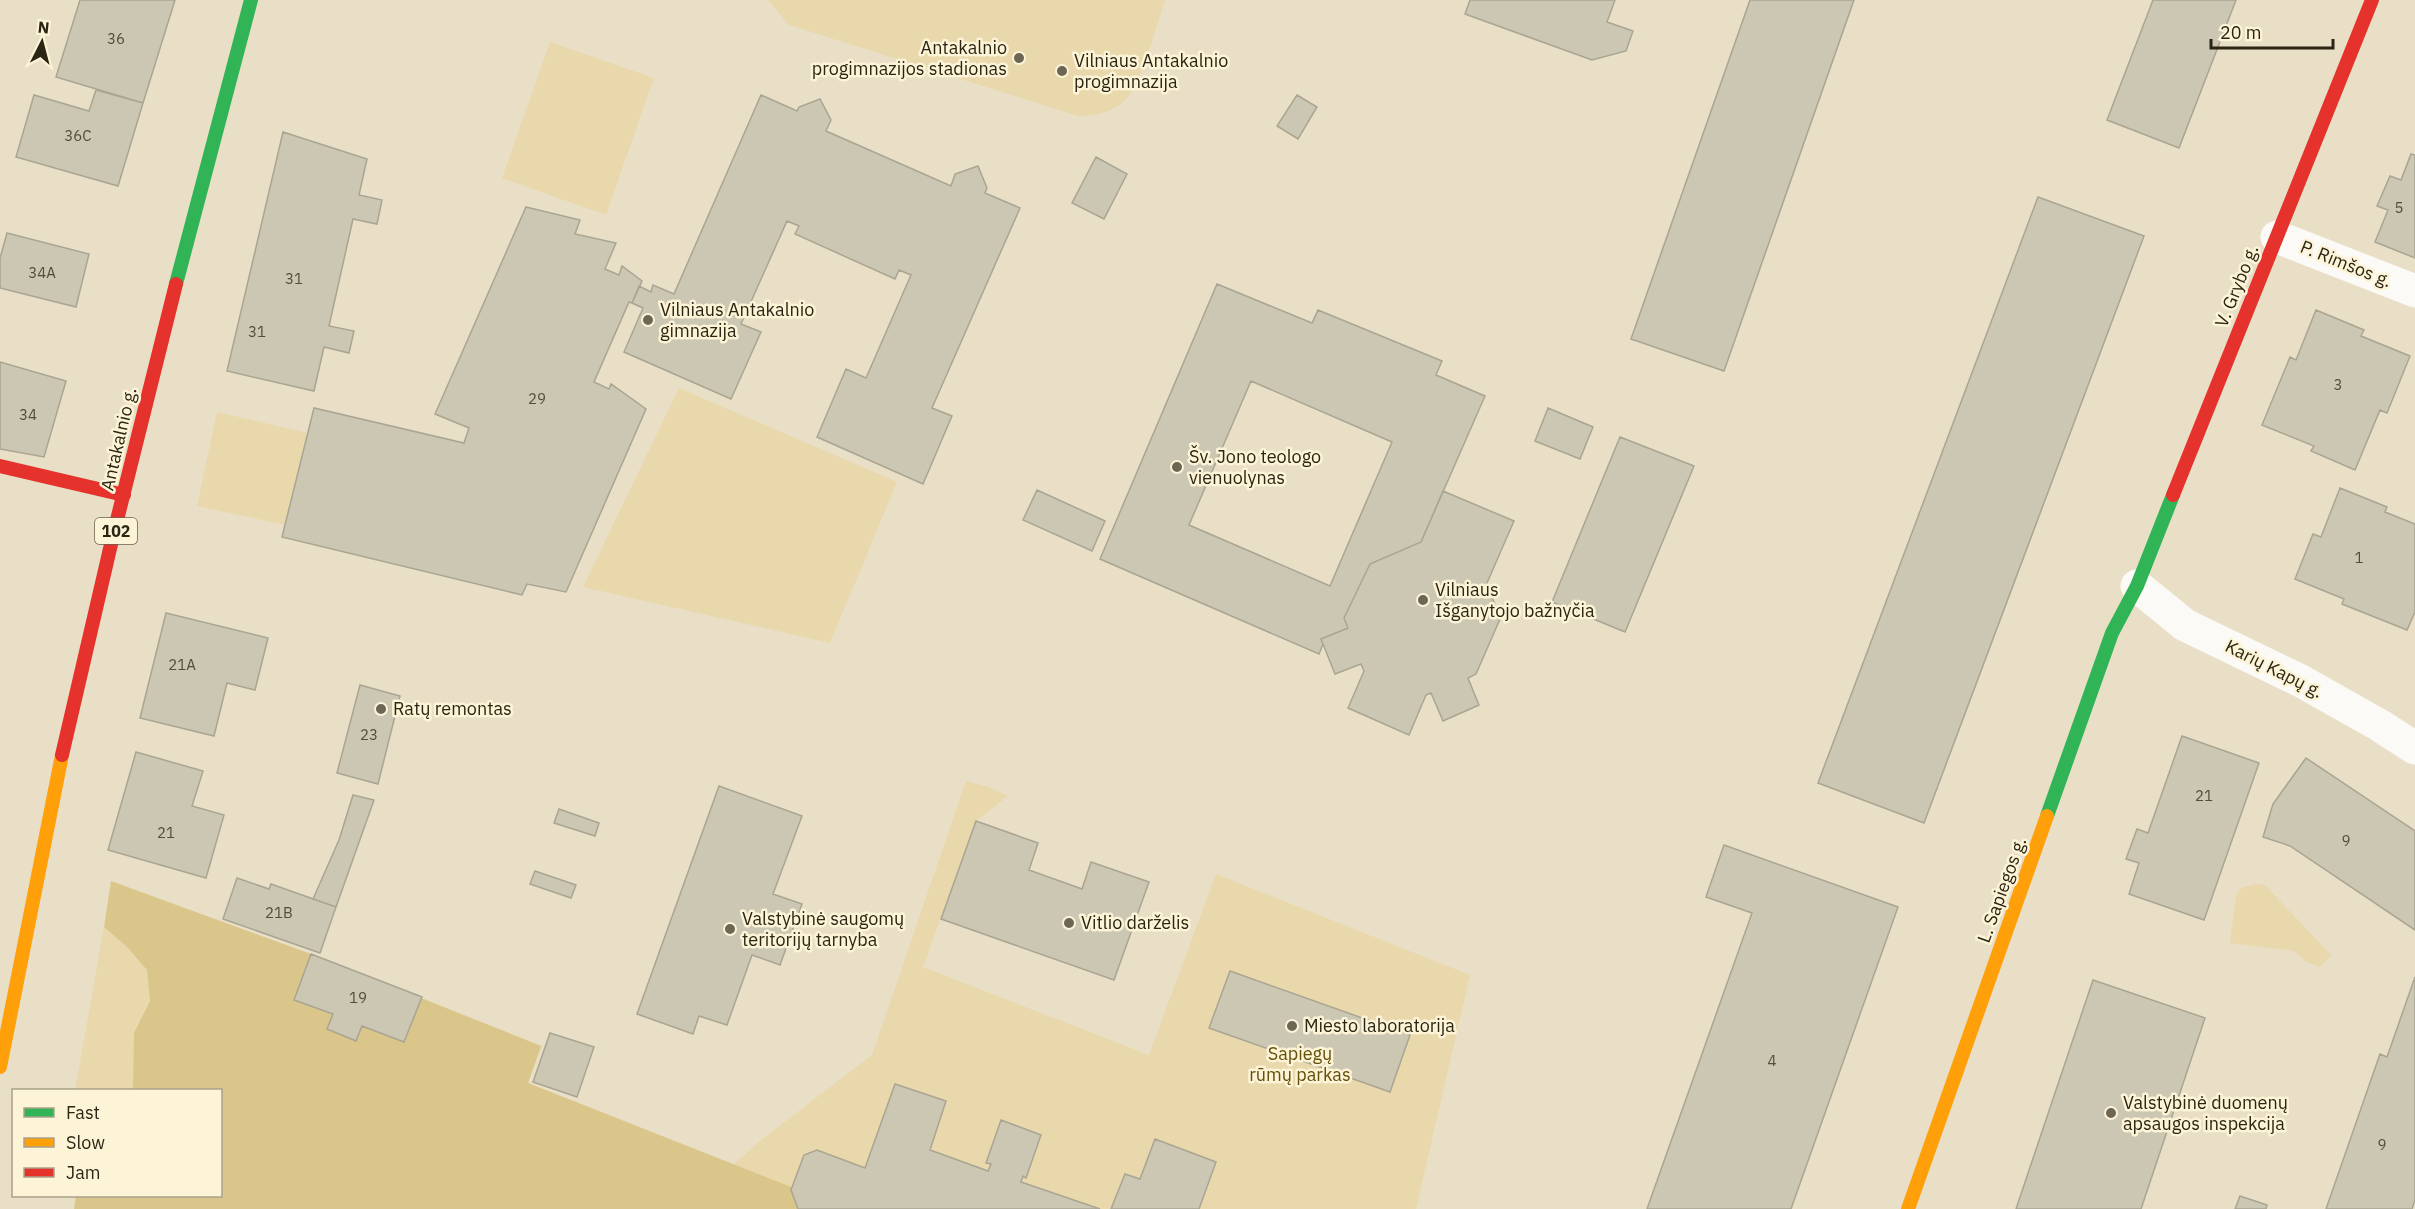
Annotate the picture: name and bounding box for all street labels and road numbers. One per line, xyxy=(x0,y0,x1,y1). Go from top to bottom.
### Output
street label: P. Rimšos g. xyxy=(2297,235,2395,292)
street label: V. Grybo g. xyxy=(2210,241,2263,330)
street label: Antakalnio g. xyxy=(95,385,142,493)
road number: 102 xyxy=(95,518,137,544)
street label: Karių Kapų g. xyxy=(2221,634,2327,703)
street label: L. Sapiegos g. xyxy=(1972,834,2031,946)

